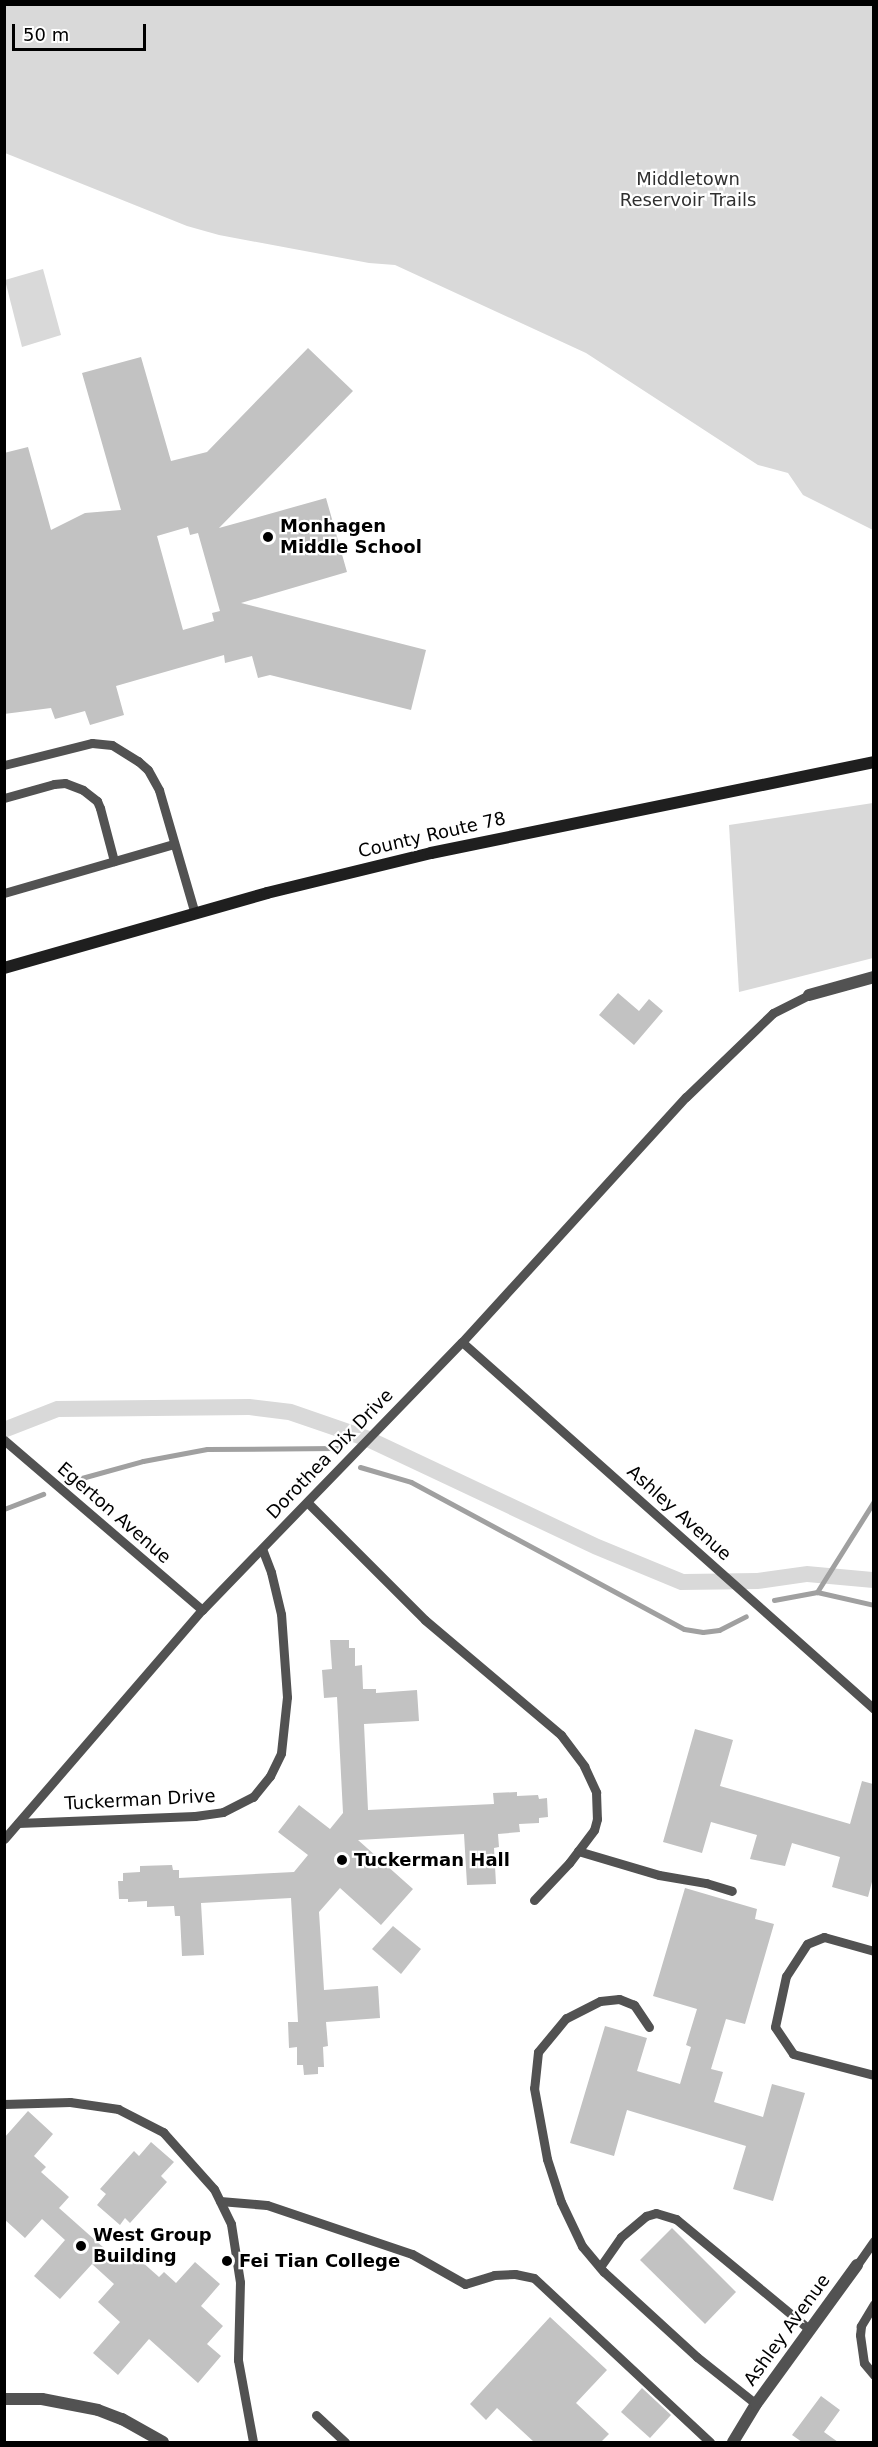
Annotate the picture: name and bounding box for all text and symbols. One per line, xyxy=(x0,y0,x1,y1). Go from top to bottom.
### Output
scale bar xyxy=(15,12,148,50)
text: 50 m xyxy=(23,24,69,45)
park label: Middletown Reservoir Trails xyxy=(620,169,756,212)
place label: Monhagen Middle School xyxy=(280,516,422,558)
marker: Monhagen Middle School xyxy=(261,530,275,544)
street label: County Route 78 xyxy=(356,808,508,862)
street label: Dorothea Dix Drive xyxy=(262,1384,398,1524)
street label: Egerton Avenue xyxy=(53,1458,175,1568)
street label: Ashley Avenue xyxy=(623,1461,735,1565)
street label: Tuckerman Drive xyxy=(64,1785,216,1815)
place label: Tuckerman Hall xyxy=(354,1849,510,1871)
marker: Tuckerman Hall xyxy=(335,1853,349,1867)
place label: West Group Building xyxy=(93,2225,212,2268)
marker: West Group Building xyxy=(74,2239,88,2253)
place label: Fei Tian College xyxy=(239,2250,400,2272)
marker: Fei Tian College xyxy=(220,2254,234,2268)
street label: Ashley Avenue xyxy=(739,2270,835,2390)

